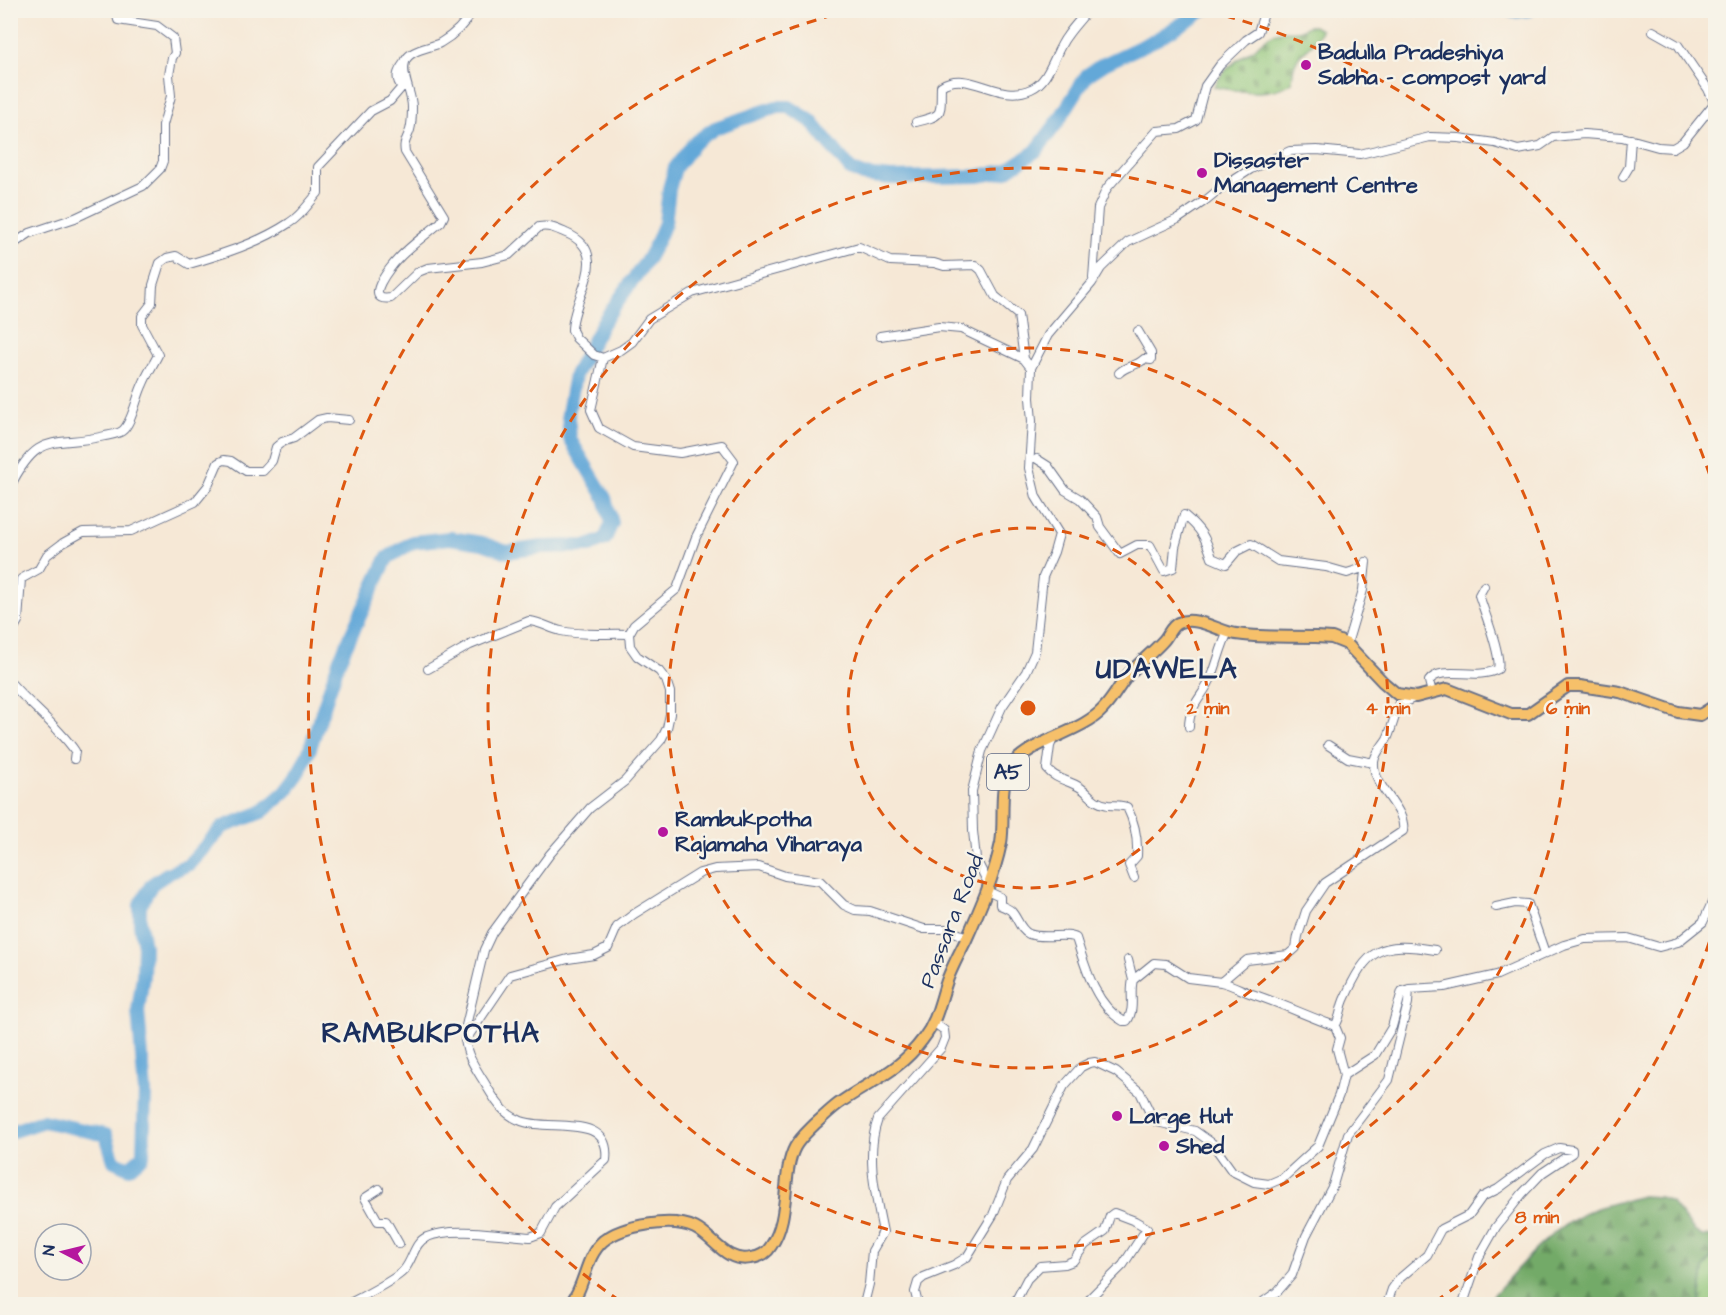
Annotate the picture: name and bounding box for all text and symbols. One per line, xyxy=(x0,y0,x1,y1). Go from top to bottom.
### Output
place label: Badulla Pradeshiya Sabha - compost yard xyxy=(1317,37,1546,95)
marker: Badulla Pradeshiya Sabha - compost yard xyxy=(1299,58,1313,72)
place label: Dissaster Management Centre xyxy=(1214,145,1418,202)
marker: Dissaster Management Centre xyxy=(1195,166,1209,180)
district label: UDAWELA xyxy=(1096,650,1238,689)
text: 2 min xyxy=(1185,696,1230,721)
text: 4 min xyxy=(1365,696,1411,721)
text: 6 min xyxy=(1546,696,1590,721)
centre of rings xyxy=(1018,698,1038,718)
road number: A5 xyxy=(987,754,1029,790)
place label: Rambukpotha Rajamaha Viharaya xyxy=(675,804,863,862)
marker: Rambukpotha Rajamaha Viharaya xyxy=(656,825,670,839)
street label: Passara Road xyxy=(912,850,992,992)
district label: RAMBUKPOTHA xyxy=(321,1014,541,1053)
place label: Large Hut xyxy=(1129,1101,1234,1133)
marker: Large Hut xyxy=(1110,1109,1124,1123)
place label: Shed xyxy=(1175,1131,1225,1162)
marker: Shed xyxy=(1157,1139,1171,1153)
text: 8 min xyxy=(1515,1205,1559,1230)
north arrow xyxy=(33,1222,93,1282)
text: N xyxy=(38,1244,61,1257)

